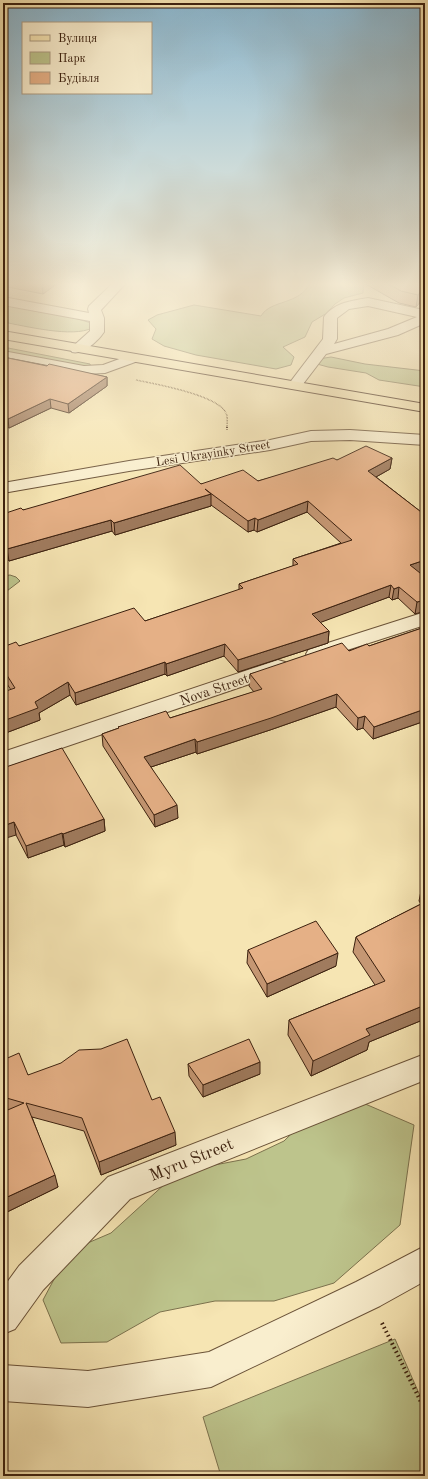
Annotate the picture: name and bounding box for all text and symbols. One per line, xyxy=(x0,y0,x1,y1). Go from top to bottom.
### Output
legend xyxy=(22,22,152,94)
text: Вулиця xyxy=(58,33,97,45)
text: Парк xyxy=(58,53,86,65)
text: Будівля xyxy=(58,72,100,85)
street label: Lesi Ukrayinky Street xyxy=(155,439,271,469)
street label: Nova Street xyxy=(178,672,251,708)
street label: Myru Street xyxy=(147,1136,236,1185)

